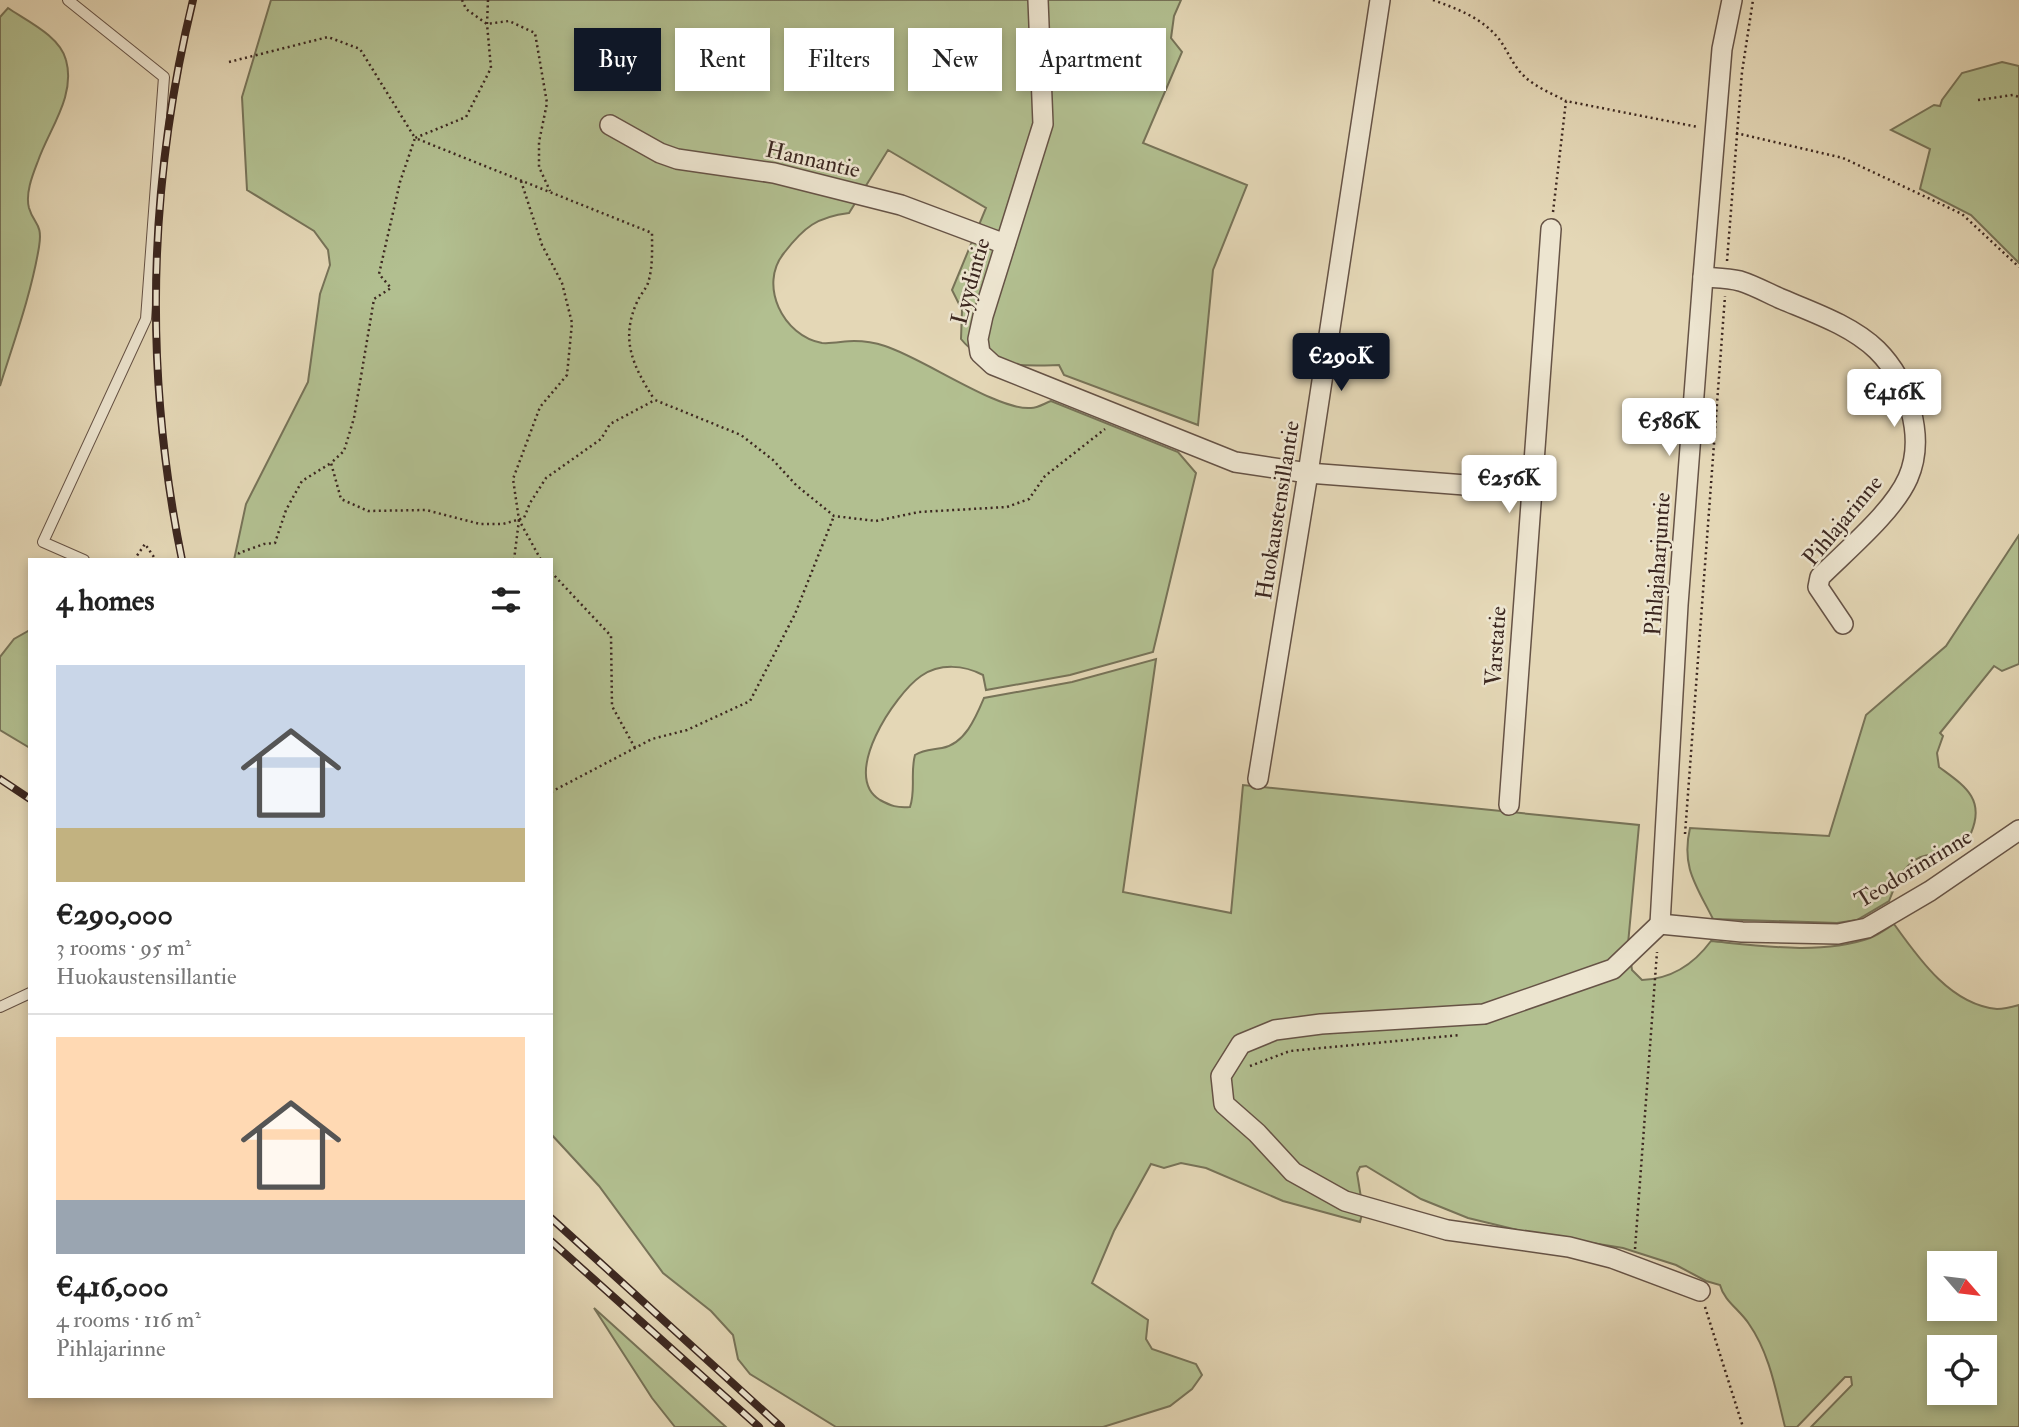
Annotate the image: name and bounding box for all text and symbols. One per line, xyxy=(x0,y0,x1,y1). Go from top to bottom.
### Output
chip: Buy xyxy=(574,28,661,91)
chip: Rent xyxy=(675,28,770,91)
chip: Filters xyxy=(784,28,894,91)
chip: New xyxy=(908,28,1002,91)
chip: Apartment xyxy=(1016,28,1166,91)
street label: Hannantie xyxy=(763,135,863,185)
street label: Lyydintie xyxy=(944,234,997,328)
pin: €290K xyxy=(1292,334,1390,393)
text: €290K xyxy=(1309,341,1373,370)
pin: €416K xyxy=(1845,370,1943,429)
text: €416K xyxy=(1863,377,1925,406)
pin: €586K xyxy=(1620,398,1718,458)
text: €586K xyxy=(1638,406,1700,435)
street label: Huokaustensillantie xyxy=(1249,418,1306,601)
pin: €256K xyxy=(1460,456,1558,515)
text: €256K xyxy=(1478,463,1540,492)
street label: Pihlajarinne xyxy=(1796,469,1889,572)
street label: Pihlajaharjuntie xyxy=(1638,491,1677,637)
icon: filters xyxy=(487,581,525,619)
text: 4 homes xyxy=(56,582,155,619)
street label: Varstatie xyxy=(1478,605,1513,687)
icon: home xyxy=(228,710,354,836)
street label: Teodorinrinne xyxy=(1849,822,1978,915)
text: €290,000 xyxy=(56,896,173,933)
text: 3 rooms · 95 m² xyxy=(56,933,191,962)
text: Huokaustensillantie xyxy=(56,962,237,991)
icon: home xyxy=(228,1082,354,1208)
north arrow xyxy=(1927,1251,1997,1321)
map controls xyxy=(1927,1251,1997,1405)
text: €416,000 xyxy=(56,1268,169,1305)
text: 4 rooms · 116 m² xyxy=(56,1305,201,1334)
text: Pihlajarinne xyxy=(56,1334,166,1363)
button: locate xyxy=(1927,1335,1997,1405)

